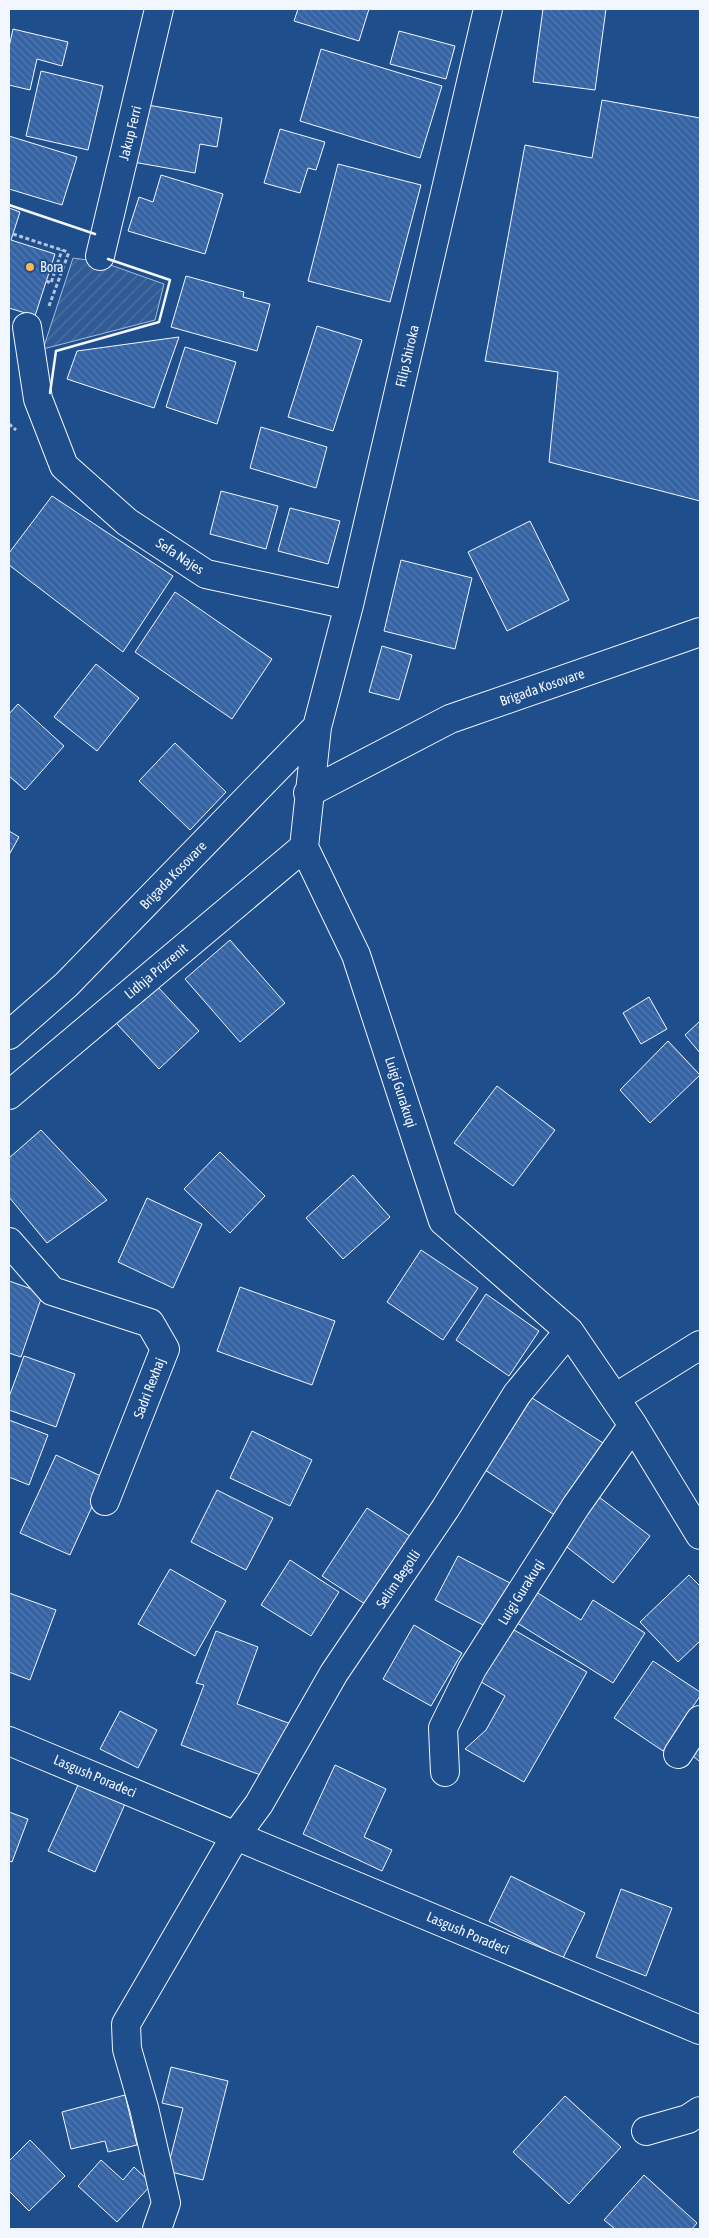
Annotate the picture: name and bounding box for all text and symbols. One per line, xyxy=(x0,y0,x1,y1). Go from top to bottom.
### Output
street label: Jakup Ferri xyxy=(116,104,144,162)
place label: Bora xyxy=(40,259,64,275)
marker: Bora xyxy=(24,261,36,273)
street label: Filip Shiroka xyxy=(392,323,422,389)
street label: Sefa Najes xyxy=(153,535,207,577)
street label: Brigada Kosovare xyxy=(498,665,586,709)
street label: Brigada Kosovare xyxy=(137,838,209,912)
street label: Lidhja Prizrenit xyxy=(121,940,191,1002)
street label: Luigi Gurakuqi xyxy=(382,1054,420,1130)
street label: Sadri Rexhaj xyxy=(130,1355,168,1421)
street label: Selim Begolli xyxy=(373,1547,423,1611)
street label: Luigi Gurakuqi xyxy=(495,1556,547,1628)
street label: Lasgush Poradeci xyxy=(51,1751,139,1801)
street label: Lasgush Poradeci xyxy=(424,1908,512,1958)

